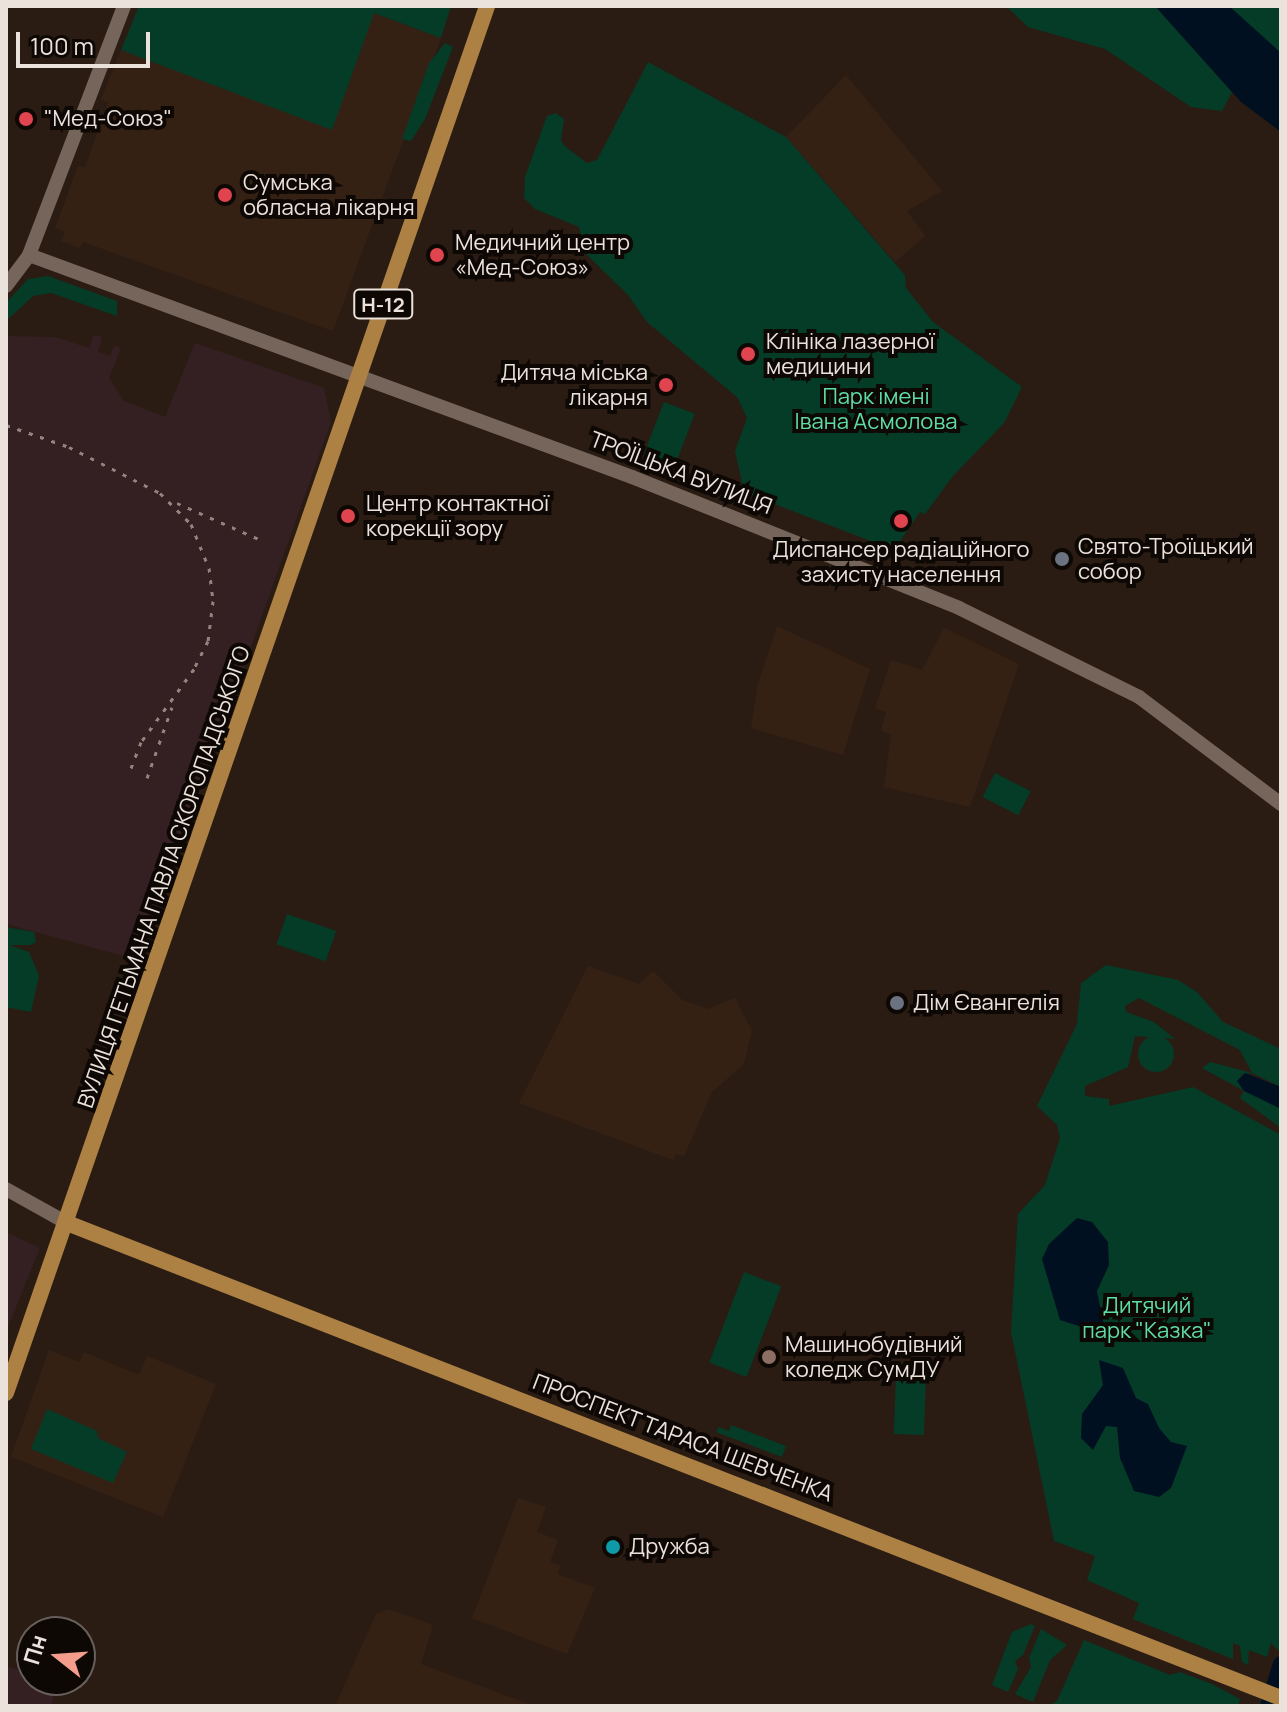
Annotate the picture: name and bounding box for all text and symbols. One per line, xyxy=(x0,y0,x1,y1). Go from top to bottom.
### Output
scale bar xyxy=(20,16,154,66)
text: 100 m xyxy=(30,29,94,62)
place label: "Мед-Союз" xyxy=(44,106,172,132)
marker: "Мед-Союз" xyxy=(15,108,37,130)
place label: Сумська обласна лікарня xyxy=(243,169,415,220)
marker: Сумська обласна лікарня xyxy=(214,184,236,206)
place label: Медичний центр «Мед-Союз» xyxy=(455,229,630,280)
marker: Медичний центр «Мед-Союз» xyxy=(426,244,448,266)
road number: Н-12 xyxy=(353,288,413,320)
place label: Клініка лазерної медицини xyxy=(766,328,935,380)
marker: Клініка лазерної медицини xyxy=(737,343,759,365)
place label: Дитяча міська лікарня xyxy=(500,359,648,410)
marker: Дитяча міська лікарня xyxy=(655,374,677,396)
park label: Парк імені Івана Асмолова xyxy=(795,383,957,434)
street label: ТРОЇЦЬКА ВУЛИЦЯ xyxy=(586,426,776,520)
place label: Центр контактної корекції зору xyxy=(366,490,549,542)
marker: Центр контактної корекції зору xyxy=(337,505,359,527)
marker: Диспансер радіаційного захисту населення xyxy=(890,510,912,532)
place label: Свято-Троїцький собор xyxy=(1078,533,1254,584)
place label: Диспансер радіаційного захисту населення xyxy=(772,536,1030,588)
marker: Свято-Троїцький собор xyxy=(1053,550,1071,568)
street label: ВУЛИЦЯ ГЕТЬМАНА ПАВЛА СКОРОПАДСЬКОГО xyxy=(72,643,256,1111)
place label: Дім Євангелія xyxy=(913,990,1060,1016)
marker: Дім Євангелія xyxy=(888,994,906,1012)
park label: Дитячий парк "Казка" xyxy=(1082,1292,1212,1344)
place label: Машинобудівний коледж СумДУ xyxy=(785,1331,963,1382)
marker: Машинобудівний коледж СумДУ xyxy=(760,1348,778,1366)
street label: ПРОСПЕКТ ТАРАСА ШЕВЧЕНКА xyxy=(529,1368,837,1508)
place label: Дружба xyxy=(629,1534,710,1560)
marker: Дружба xyxy=(604,1538,622,1556)
north arrow xyxy=(16,1616,96,1696)
text: Пн xyxy=(16,1631,54,1668)

